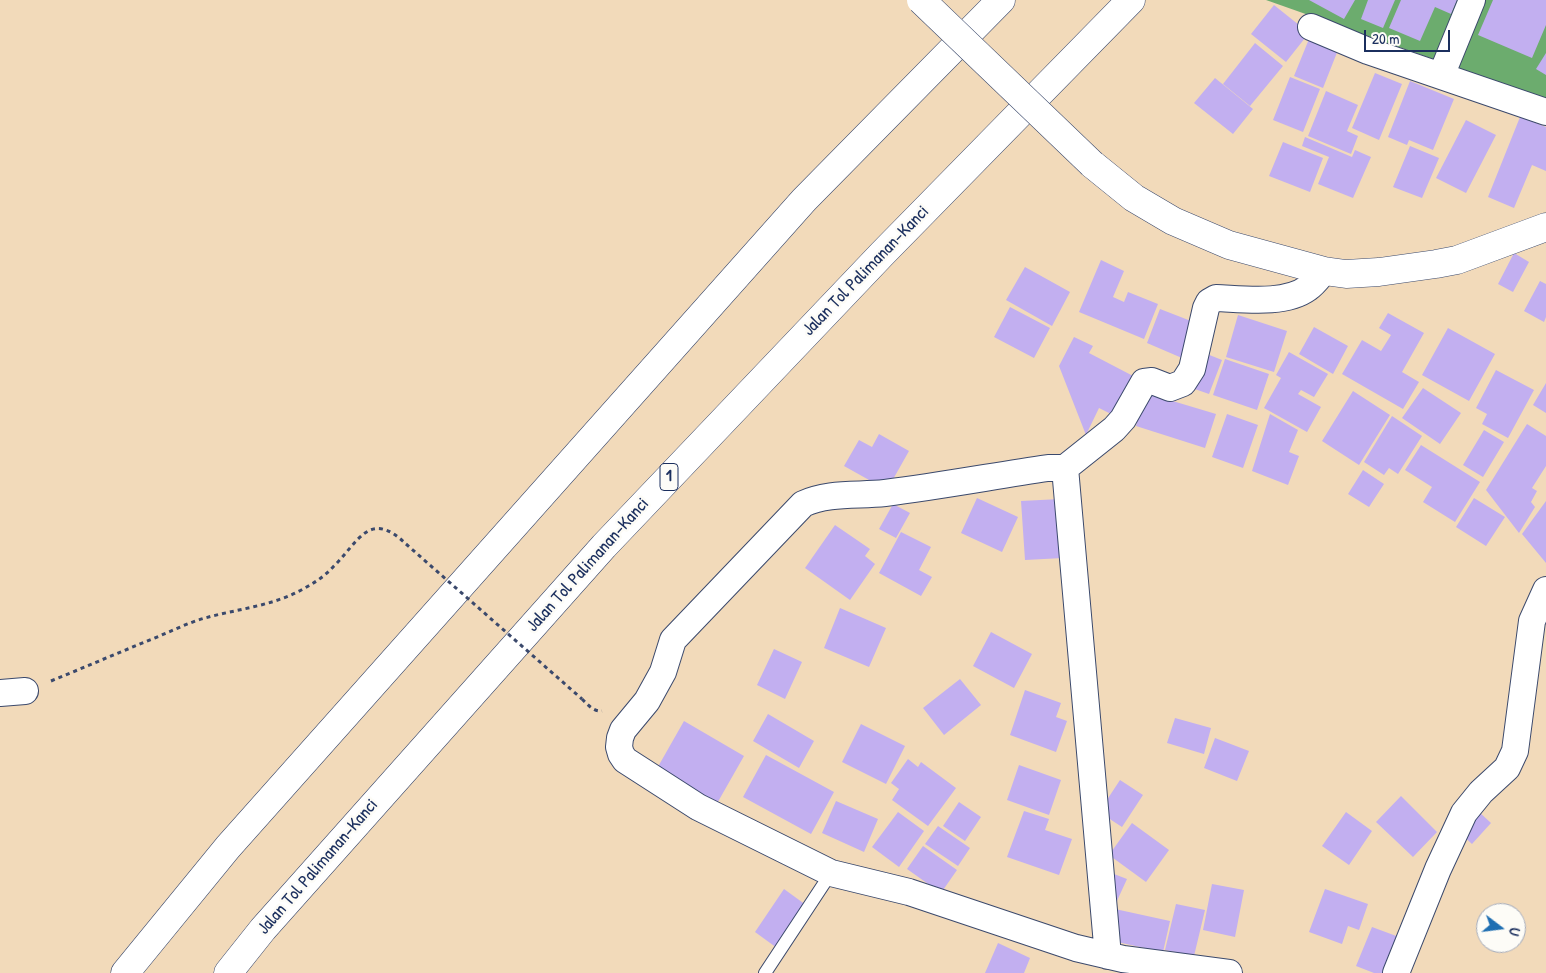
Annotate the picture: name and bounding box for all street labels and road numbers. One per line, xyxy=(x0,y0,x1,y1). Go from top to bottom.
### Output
street label: Jalan Tol Palimanan–Kanci xyxy=(798,201,934,341)
road number: 1 xyxy=(660,464,678,491)
street label: Jalan Tol Palimanan–Kanci xyxy=(522,494,654,636)
street label: Jalan Tol Palimanan–Kanci xyxy=(253,795,383,939)

